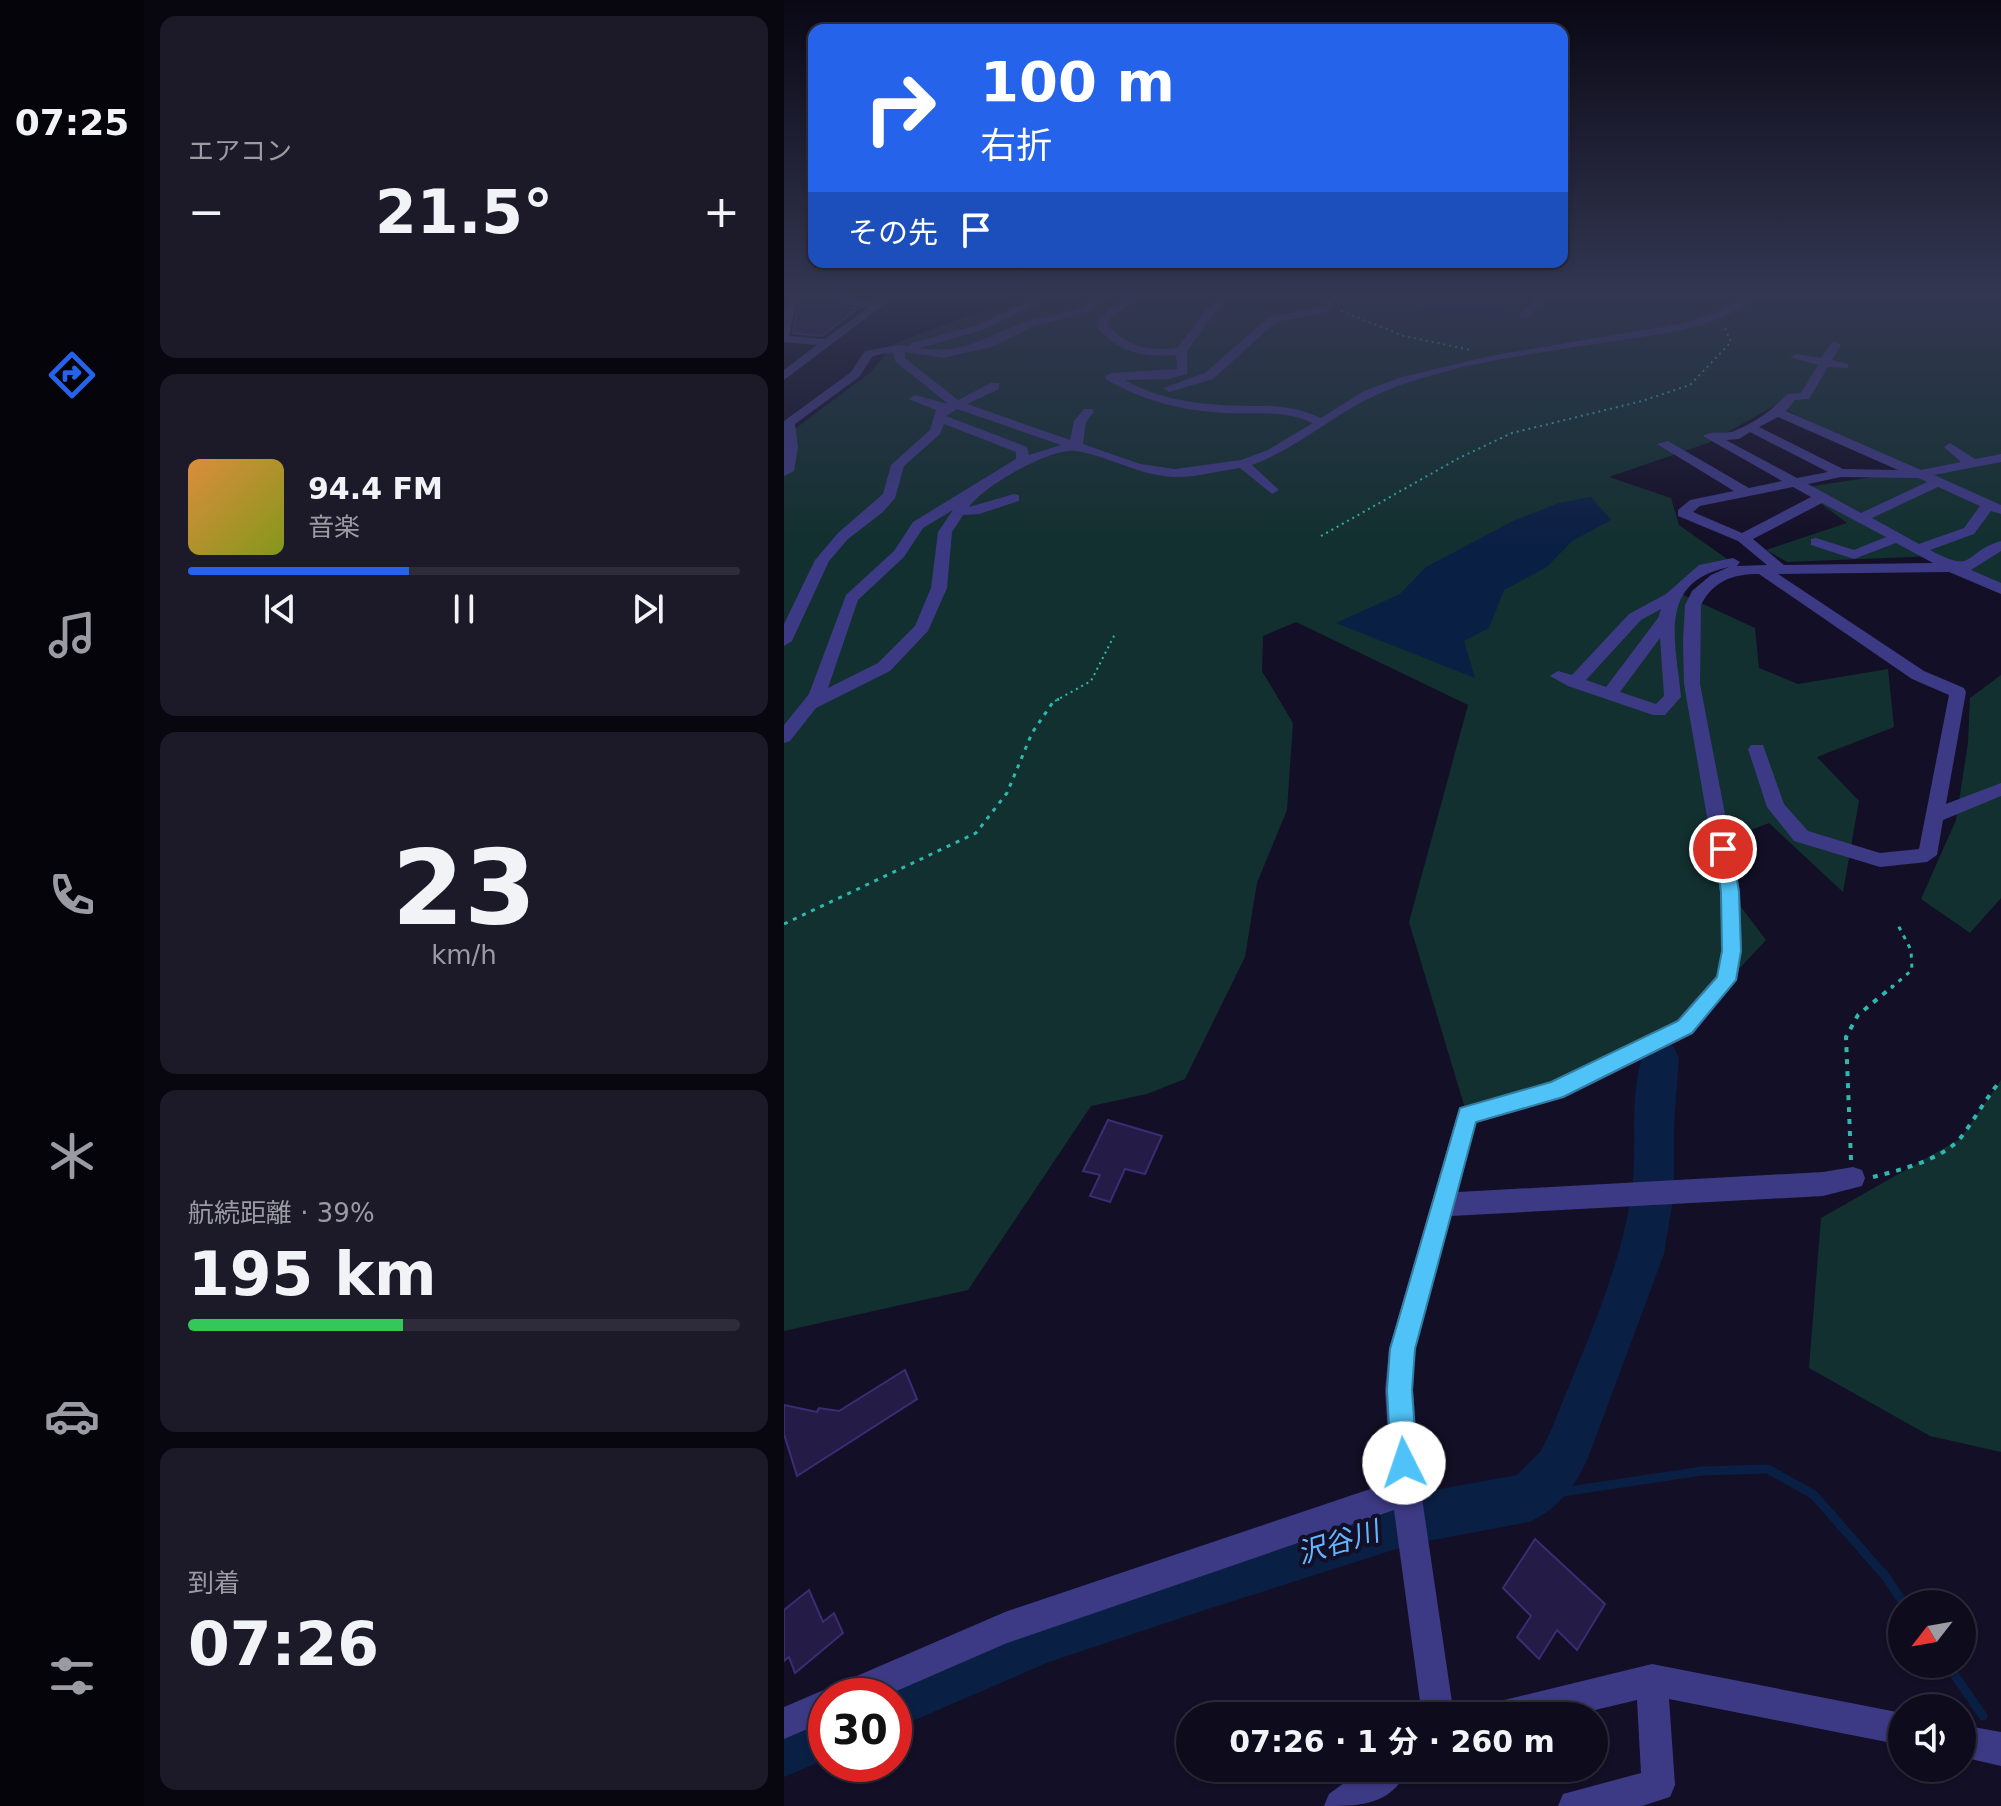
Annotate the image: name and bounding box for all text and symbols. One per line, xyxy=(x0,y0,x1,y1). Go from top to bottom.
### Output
text: 100 m xyxy=(980,49,1175,114)
icon: right xyxy=(848,56,952,160)
text: 07:25 xyxy=(15,102,129,143)
text: 右折 xyxy=(980,125,1052,166)
text: エアコン xyxy=(188,136,292,166)
text: 21.5° xyxy=(375,177,553,247)
text: − xyxy=(188,186,225,237)
text: + xyxy=(703,186,740,237)
icon: arrive xyxy=(954,208,998,252)
text: その先 xyxy=(848,215,938,250)
icon: directions xyxy=(44,347,100,403)
text: 94.4 FM xyxy=(308,471,443,506)
text: 音楽 xyxy=(308,512,360,542)
icon: previous xyxy=(258,587,302,631)
icon: pause xyxy=(442,587,486,631)
icon: next xyxy=(626,587,670,631)
icon: music xyxy=(44,607,100,663)
pin xyxy=(1689,815,1757,883)
text: 23 xyxy=(392,827,536,949)
icon: arrive xyxy=(1701,827,1745,871)
icon: phone xyxy=(44,867,100,923)
text: km/h xyxy=(431,940,497,970)
icon: climate xyxy=(44,1128,100,1184)
text: 航続距離 · 39% xyxy=(188,1198,375,1228)
text: 195 km xyxy=(188,1239,437,1309)
icon: car xyxy=(44,1388,100,1444)
position arrow xyxy=(1362,1421,1446,1505)
water label: 沢谷川 xyxy=(1293,1514,1386,1571)
text: 到着 xyxy=(188,1568,240,1598)
north arrow xyxy=(1888,1590,1976,1678)
map controls xyxy=(1888,1590,1976,1782)
text: 07:26 xyxy=(188,1609,379,1679)
icon: filters xyxy=(44,1648,100,1704)
speed limit sign: 30 xyxy=(808,1678,912,1782)
button: sound xyxy=(1888,1694,1976,1782)
text: 07:26 · 1 分 · 260 m xyxy=(1229,1724,1555,1759)

